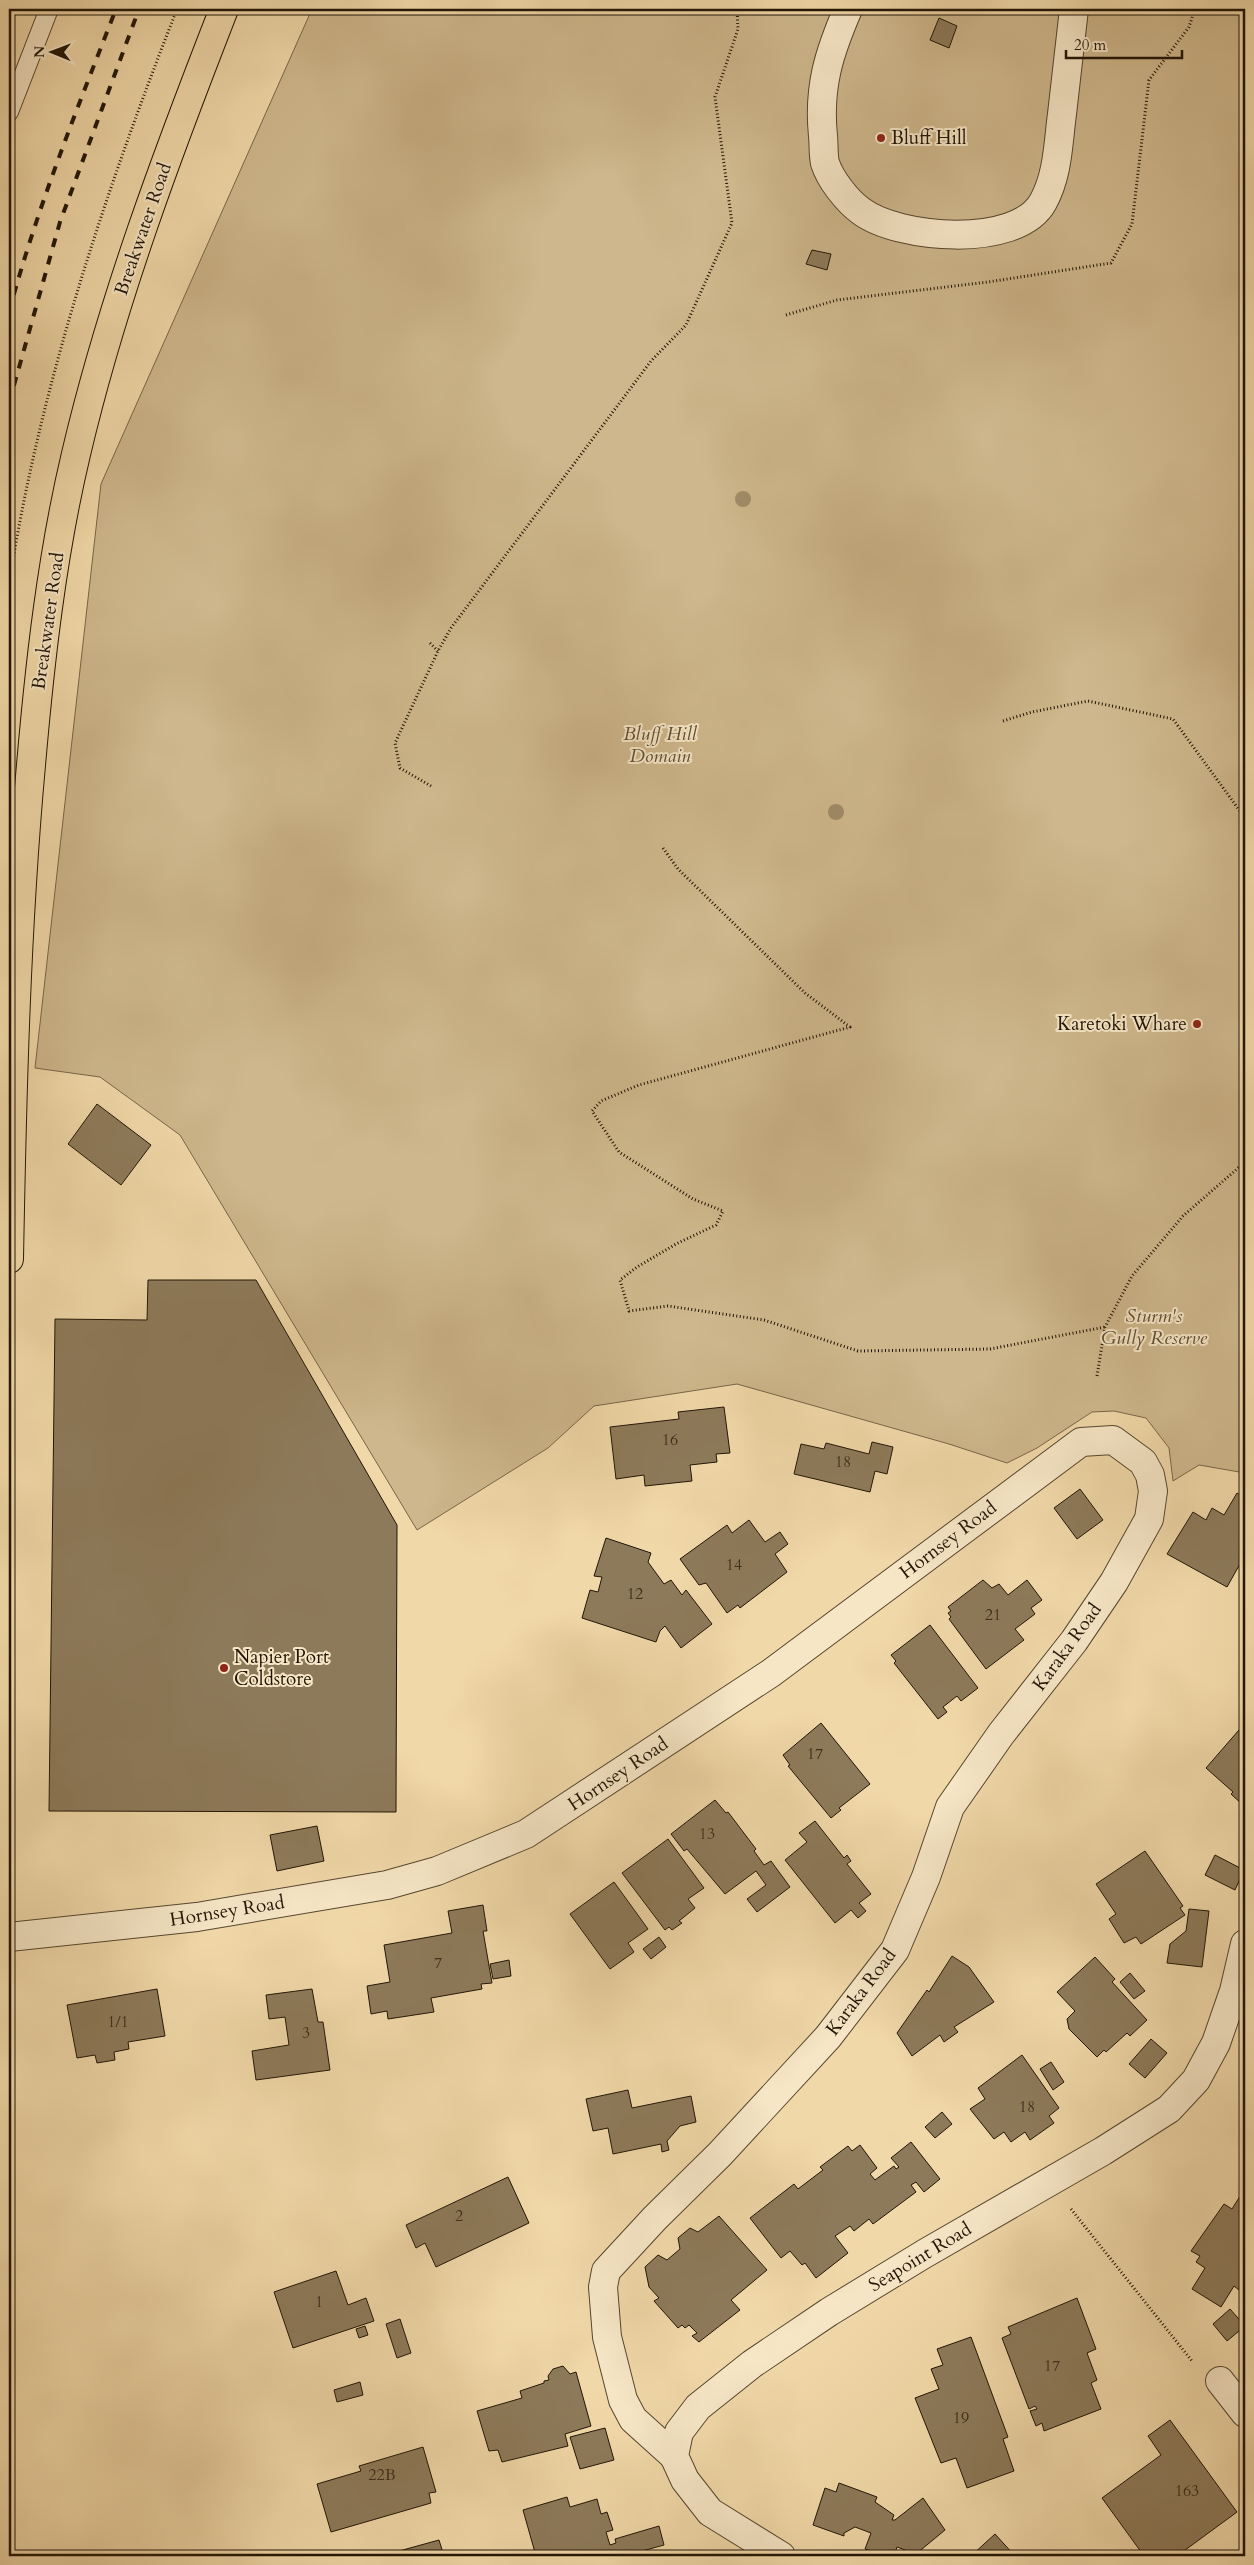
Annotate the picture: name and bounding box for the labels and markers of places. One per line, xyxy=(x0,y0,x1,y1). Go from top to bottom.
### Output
place label: Bluff Hill xyxy=(891,125,967,151)
marker: Bluff Hill xyxy=(875,132,887,144)
place label: Karetoki Whare xyxy=(1057,1011,1187,1037)
marker: Karetoki Whare xyxy=(1191,1018,1203,1030)
place label: Napier Port Coldstore xyxy=(234,1644,329,1692)
marker: Napier Port Coldstore xyxy=(218,1662,230,1674)

